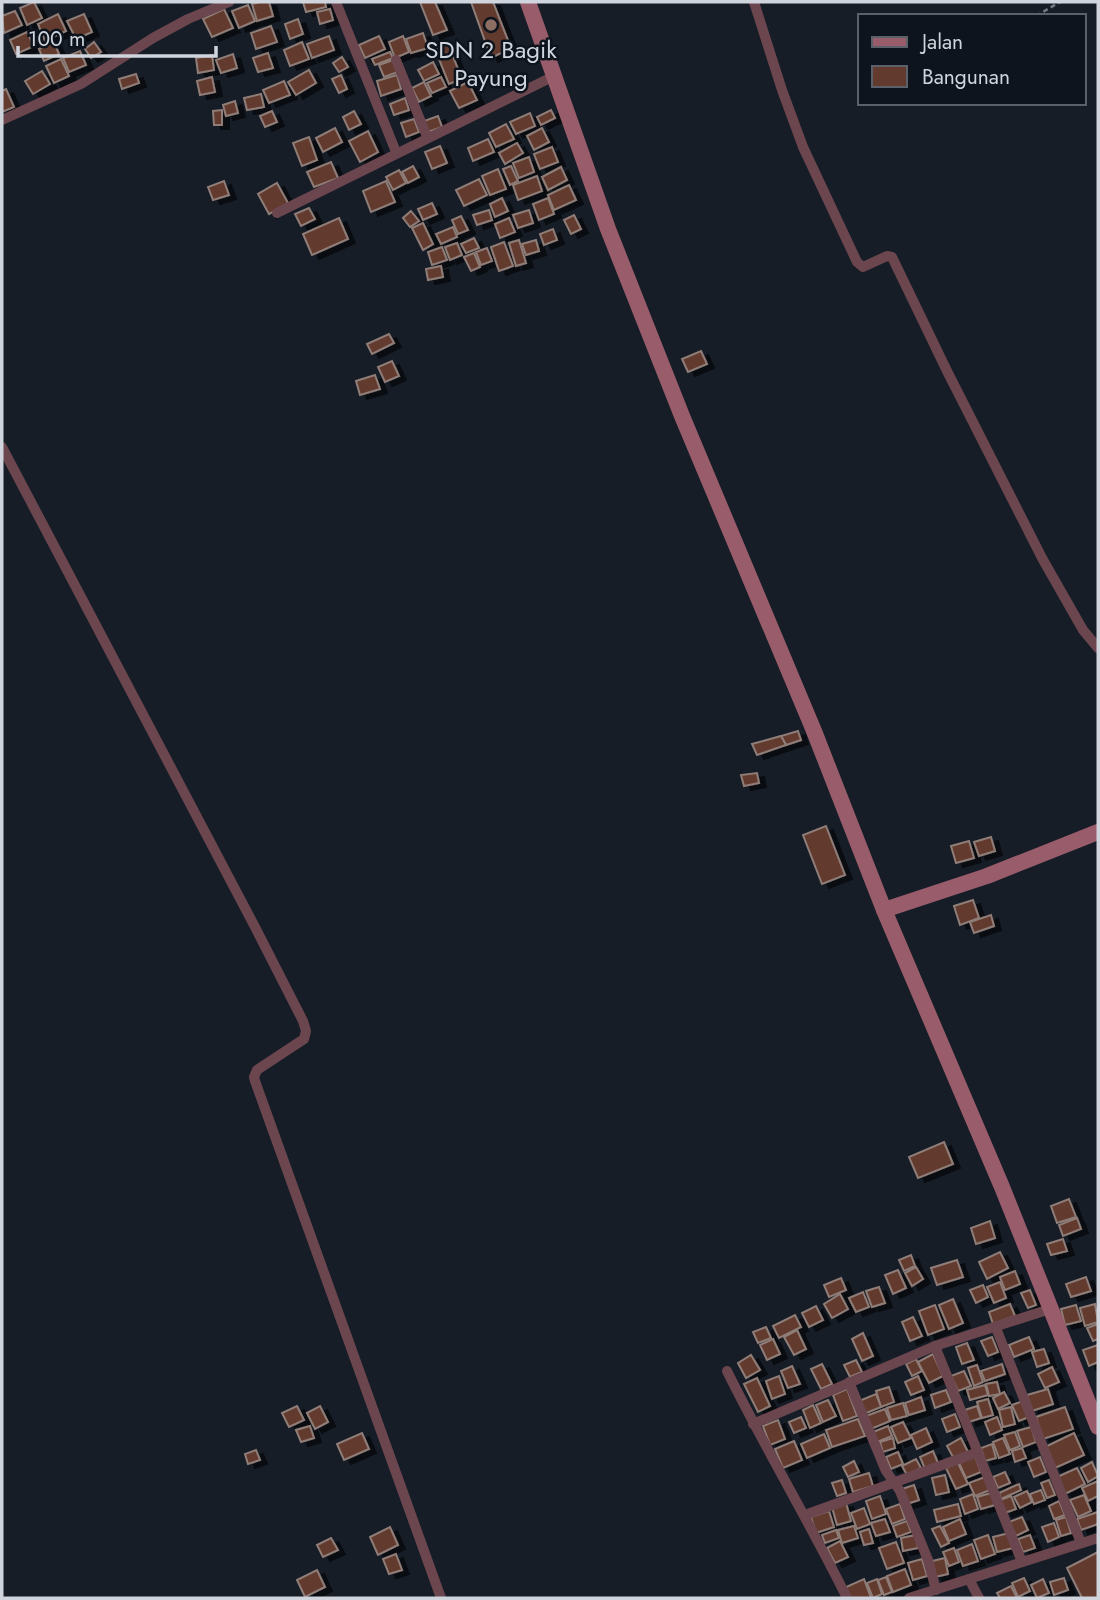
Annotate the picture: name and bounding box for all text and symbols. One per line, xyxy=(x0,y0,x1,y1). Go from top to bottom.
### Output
scale bar xyxy=(18,14,215,58)
legend xyxy=(858,14,1086,105)
marker: SDN 2 Bagik Payung xyxy=(483,17,499,33)
text: 100 m xyxy=(28,24,85,54)
text: Jalan xyxy=(919,27,963,57)
place label: SDN 2 Bagik Payung xyxy=(425,32,557,95)
text: Bangunan xyxy=(922,62,1010,92)

